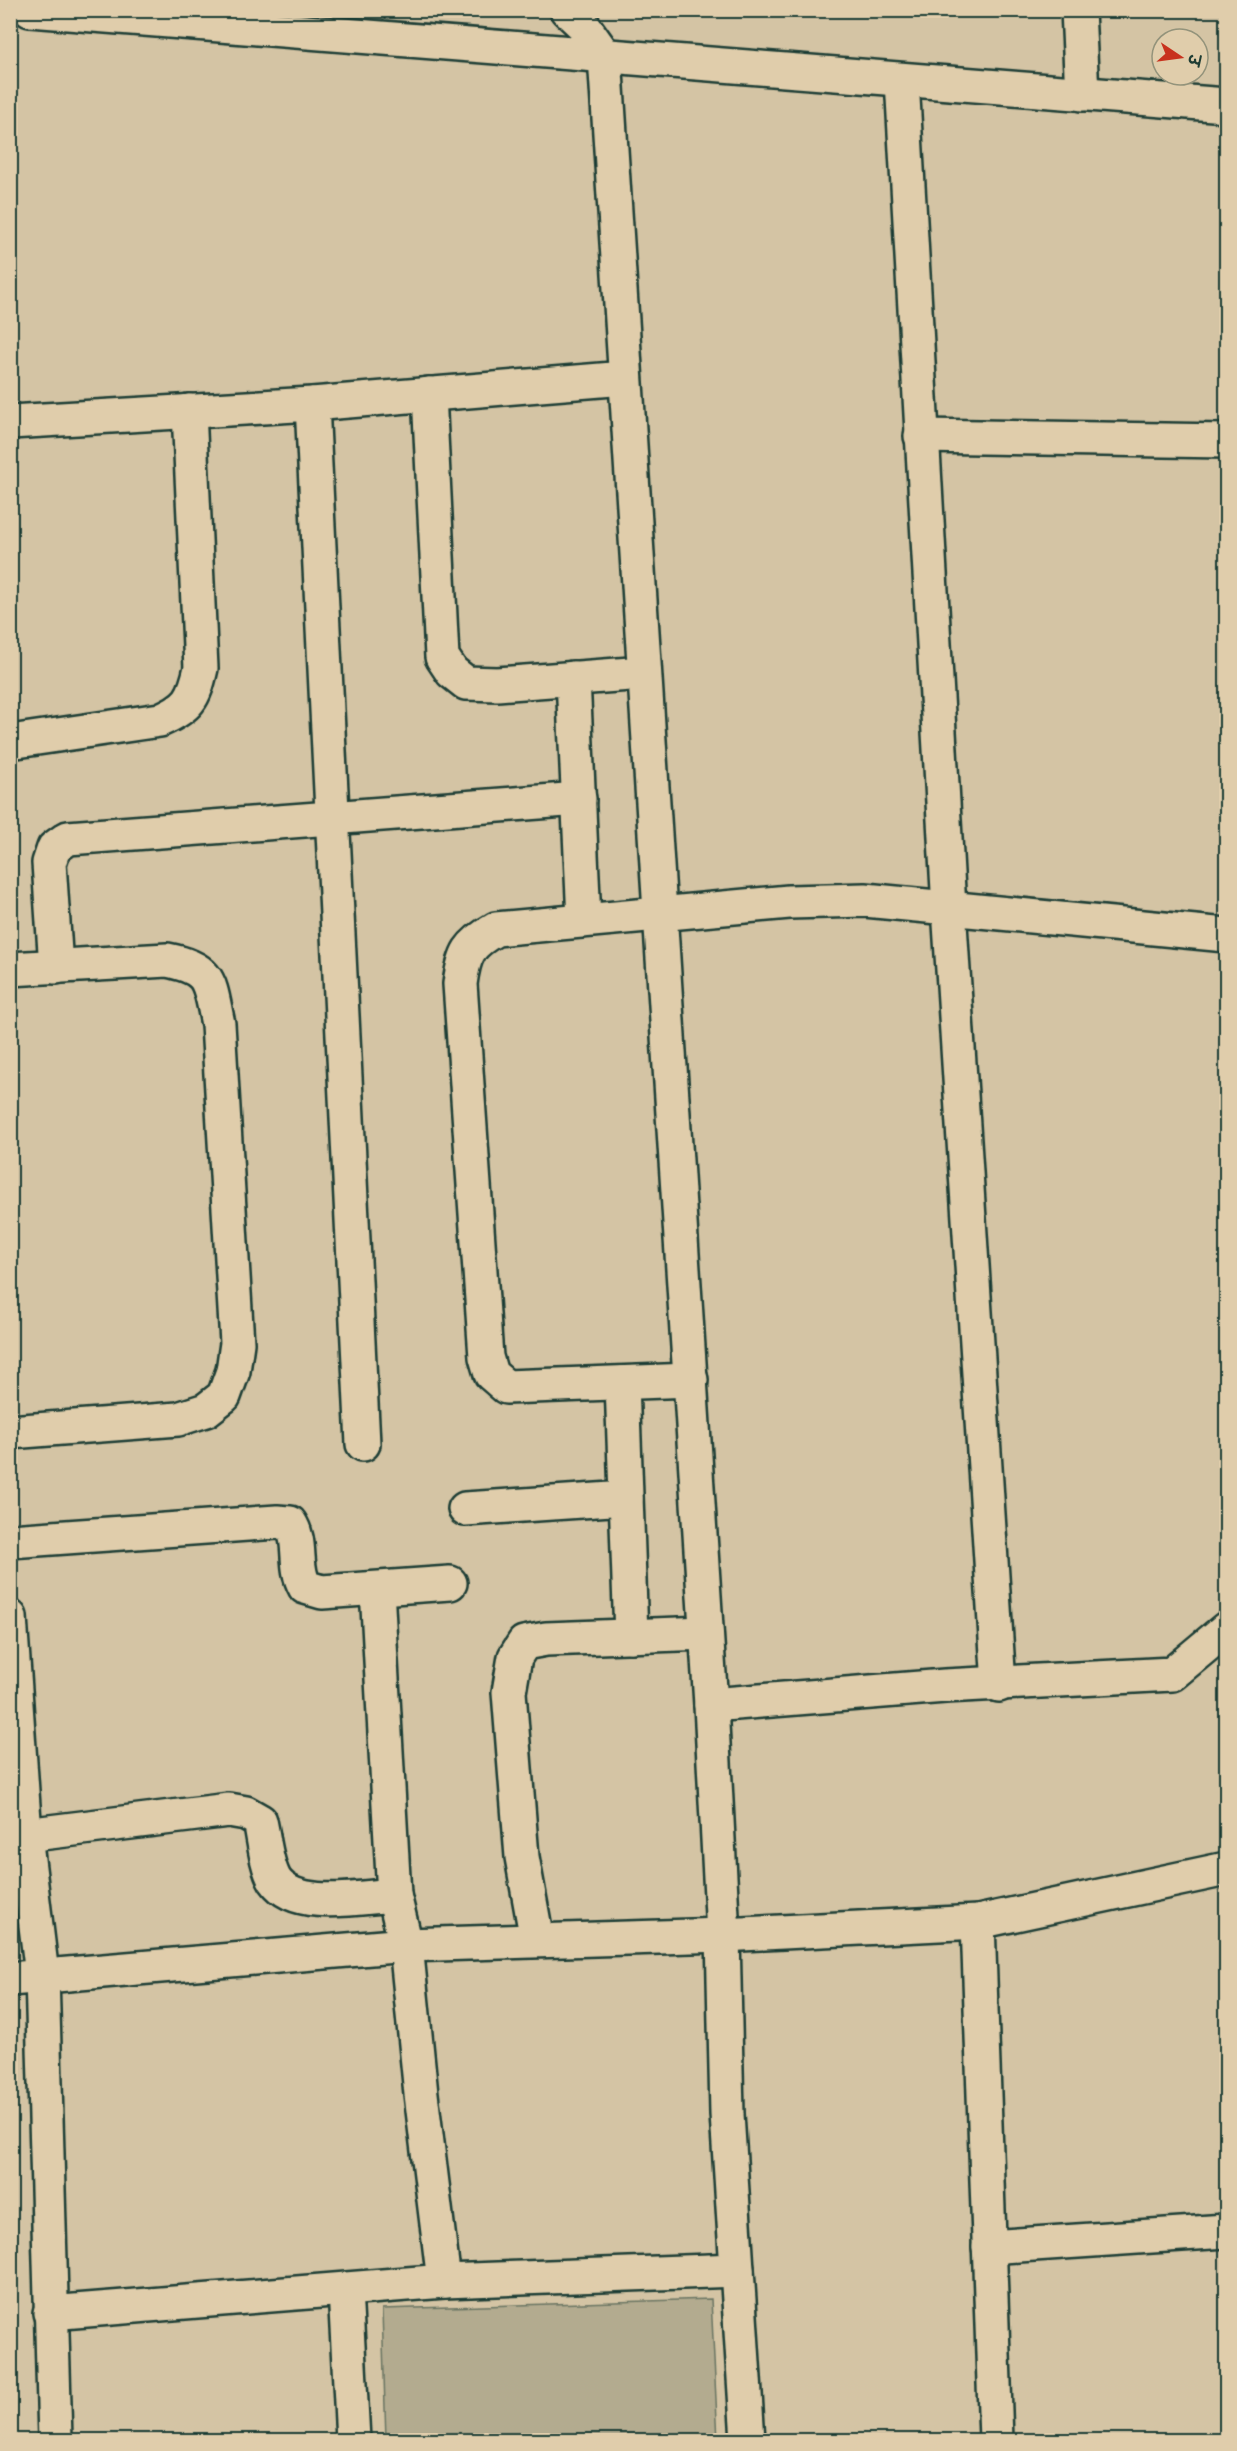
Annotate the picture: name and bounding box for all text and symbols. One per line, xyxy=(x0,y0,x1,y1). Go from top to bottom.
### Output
north arrow xyxy=(1150,27,1210,87)
text: उ xyxy=(1183,51,1207,69)

